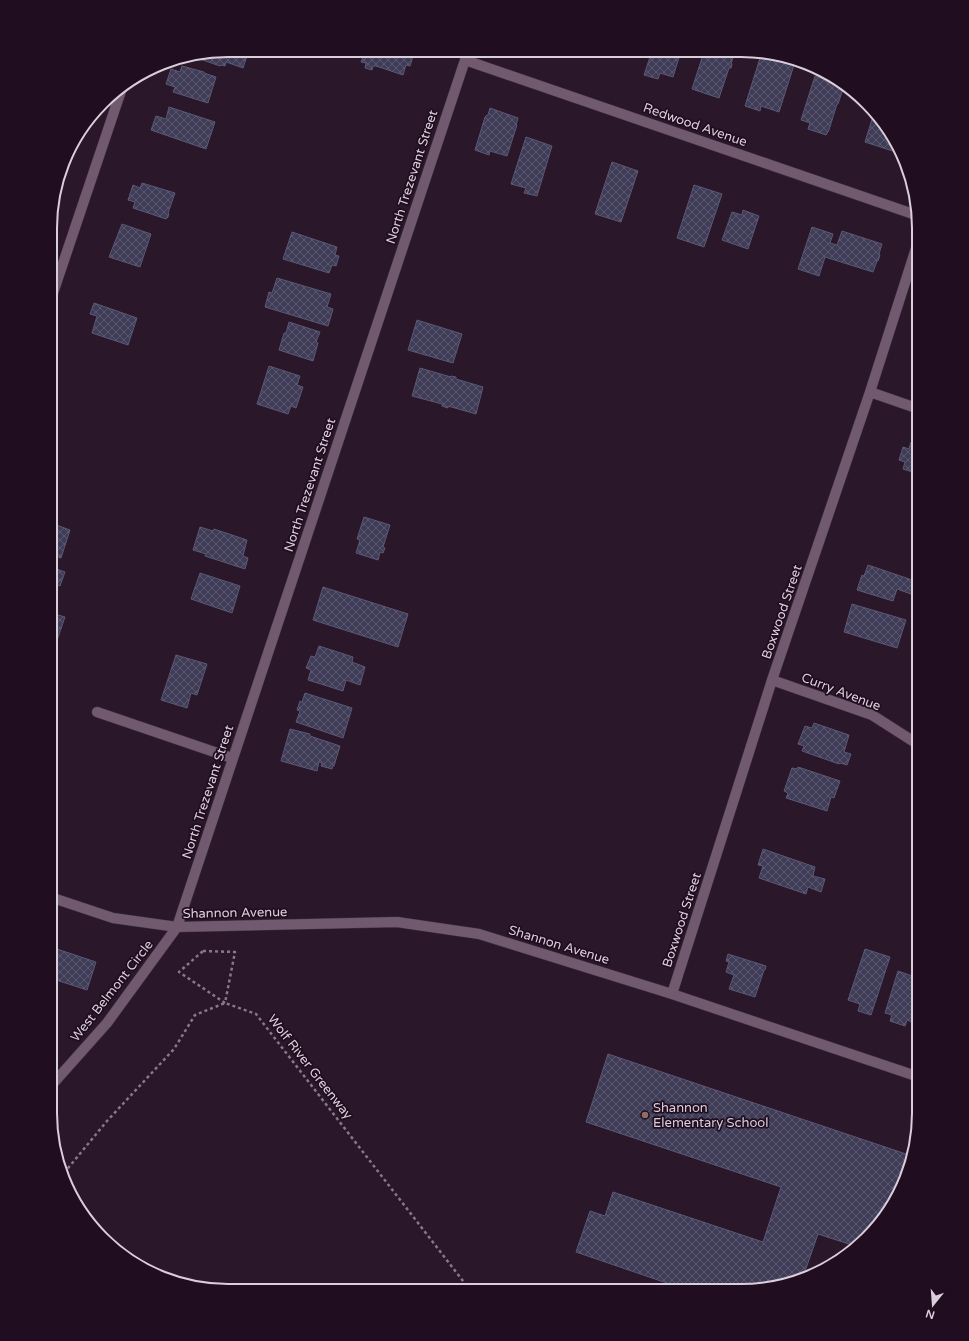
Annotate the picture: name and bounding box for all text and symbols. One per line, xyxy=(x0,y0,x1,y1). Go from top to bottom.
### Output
street label: Redwood Avenue xyxy=(641,100,749,150)
street label: North Trezevant Street xyxy=(383,108,441,246)
street label: North Trezevant Street xyxy=(281,416,339,554)
street label: Boxwood Street xyxy=(758,563,806,661)
street label: Curry Avenue xyxy=(799,670,883,714)
street label: North Trezevant Street xyxy=(179,723,237,861)
street label: Boxwood Street xyxy=(659,871,705,969)
street label: Shannon Avenue xyxy=(183,904,287,922)
street label: Shannon Avenue xyxy=(507,922,611,968)
street label: West Belmont Circle xyxy=(67,937,157,1045)
street label: Wolf River Greenway xyxy=(264,1011,356,1123)
place label: Shannon Elementary School xyxy=(653,1100,768,1131)
marker: Shannon Elementary School xyxy=(640,1110,650,1120)
north arrow xyxy=(913,1285,953,1325)
text: N xyxy=(924,1307,936,1322)

